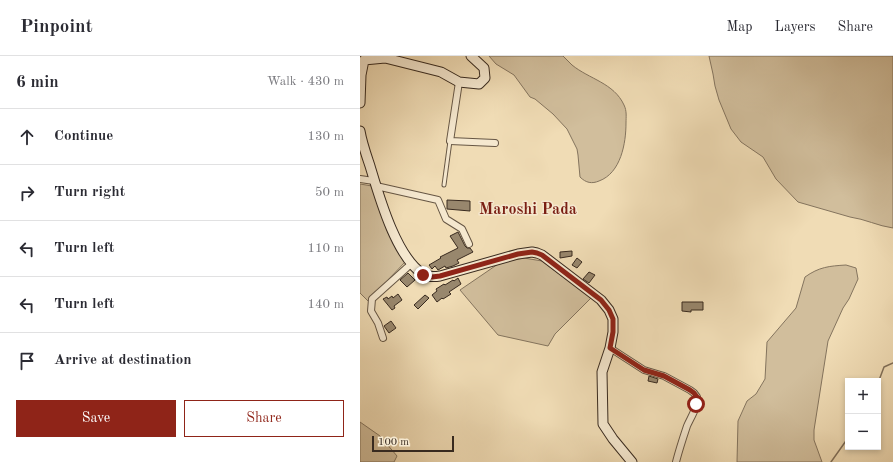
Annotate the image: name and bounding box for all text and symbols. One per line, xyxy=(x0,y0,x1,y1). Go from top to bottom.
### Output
text: Pinpoint xyxy=(20,18,93,37)
text: Map xyxy=(727,20,753,34)
text: Layers xyxy=(775,20,816,34)
text: Share xyxy=(838,20,873,34)
text: 6 min xyxy=(16,74,59,91)
text: Walk · 430 m xyxy=(267,75,344,88)
icon: ahead xyxy=(16,126,38,148)
text: Continue xyxy=(54,129,113,144)
text: 130 m xyxy=(307,130,344,143)
icon: right xyxy=(16,182,38,204)
text: Turn right xyxy=(54,185,125,200)
text: 50 m xyxy=(315,186,344,199)
district label: Maroshi Pada xyxy=(479,202,577,218)
icon: left xyxy=(16,238,38,260)
text: Turn left xyxy=(54,241,114,256)
text: 110 m xyxy=(307,242,344,255)
route end xyxy=(414,266,432,284)
icon: left xyxy=(16,294,38,316)
text: Turn left xyxy=(54,297,114,312)
text: 140 m xyxy=(307,298,344,311)
icon: arrive xyxy=(16,350,38,372)
text: Arrive at destination xyxy=(54,353,192,368)
map controls xyxy=(845,378,881,450)
button: + xyxy=(845,378,881,414)
route start xyxy=(687,395,705,413)
button: Save xyxy=(16,400,176,437)
button: Share xyxy=(184,400,344,437)
button: − xyxy=(845,414,881,450)
scale bar xyxy=(372,434,454,453)
text: 100 m xyxy=(378,437,409,448)

